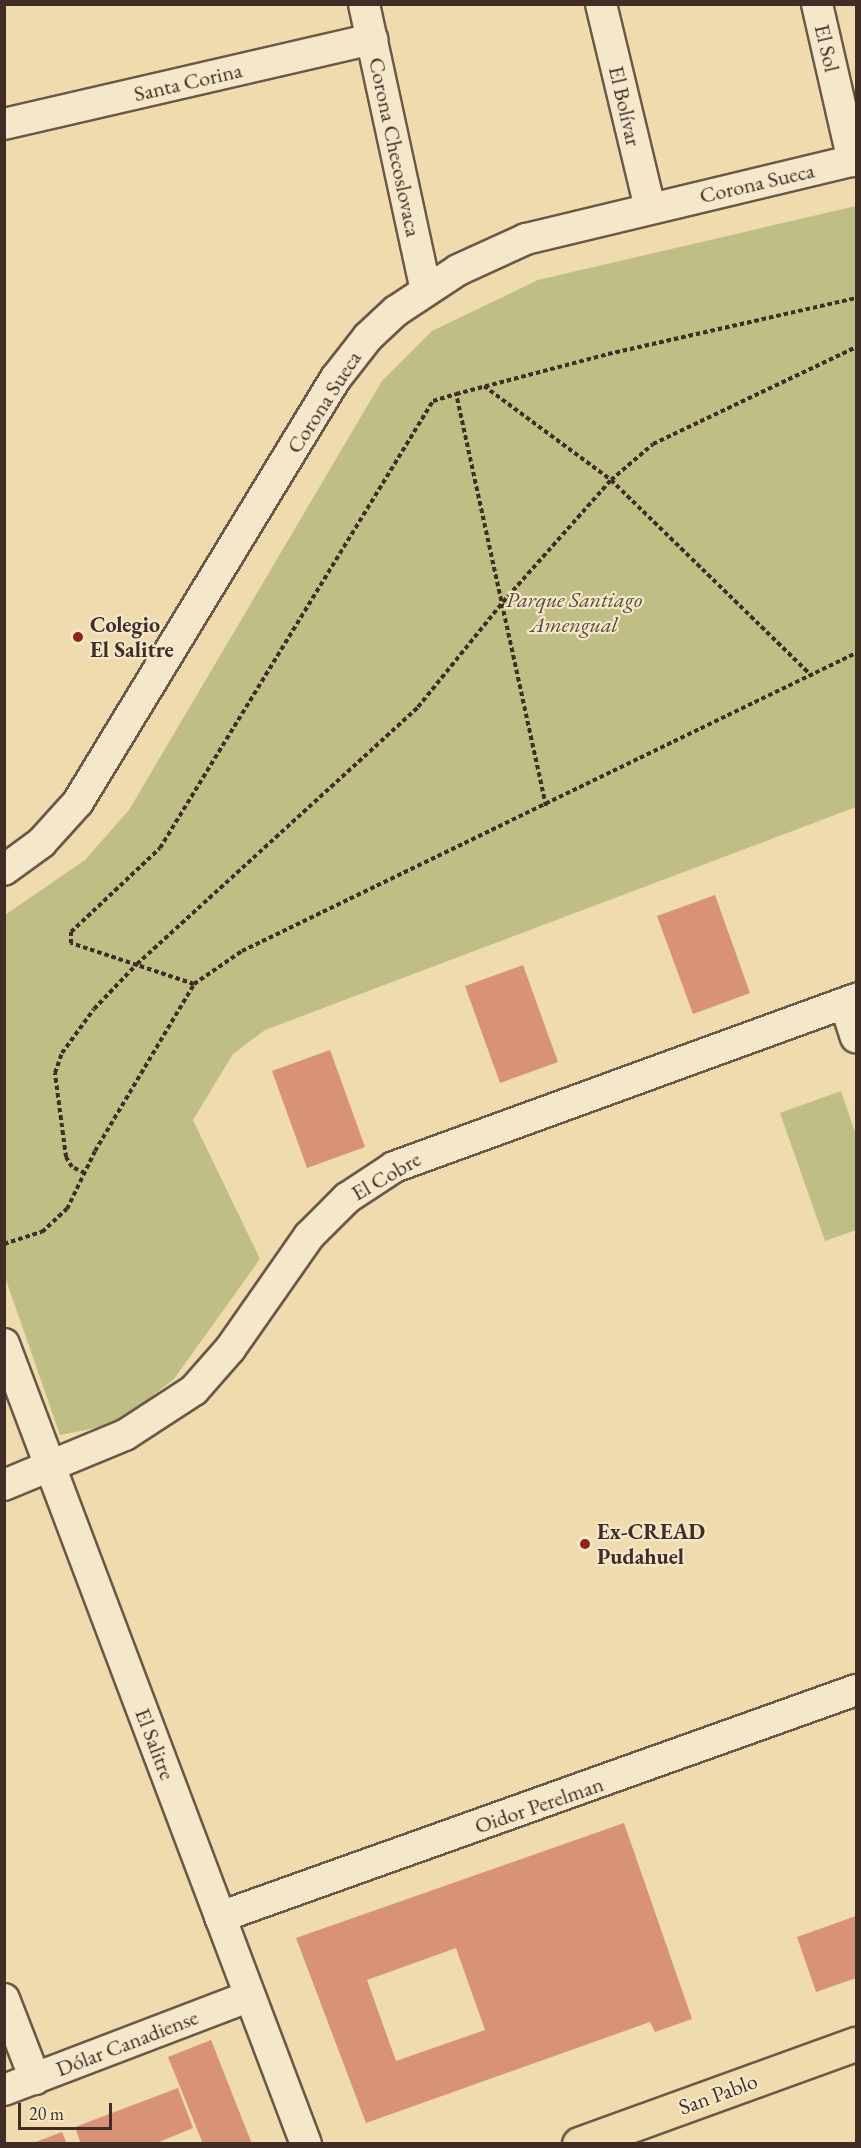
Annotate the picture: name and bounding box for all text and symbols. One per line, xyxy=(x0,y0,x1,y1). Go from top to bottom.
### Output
street label: El Sol xyxy=(809,22,845,74)
street label: Corona Checoslovaca xyxy=(363,55,427,239)
street label: Santa Corina xyxy=(131,57,245,107)
street label: El Bolívar xyxy=(603,63,647,149)
street label: Corona Sueca xyxy=(697,157,817,209)
street label: Corona Sueca xyxy=(281,346,367,458)
park label: Parque Santiago Amengual xyxy=(506,586,642,638)
place label: Colegio El Salitre xyxy=(90,611,174,662)
marker: Colegio El Salitre xyxy=(71,630,85,644)
street label: El Cobre xyxy=(347,1146,425,1206)
place label: Ex-CREAD Pudahuel xyxy=(597,1518,705,1570)
marker: Ex-CREAD Pudahuel xyxy=(578,1537,592,1551)
street label: El Salitre xyxy=(129,1704,181,1784)
street label: Oidor Perelman xyxy=(471,1771,607,1839)
street label: Dólar Canadiense xyxy=(52,2004,202,2082)
street label: San Pablo xyxy=(675,2068,761,2120)
scale bar xyxy=(21,2091,116,2129)
text: 20 m xyxy=(29,2102,64,2125)

